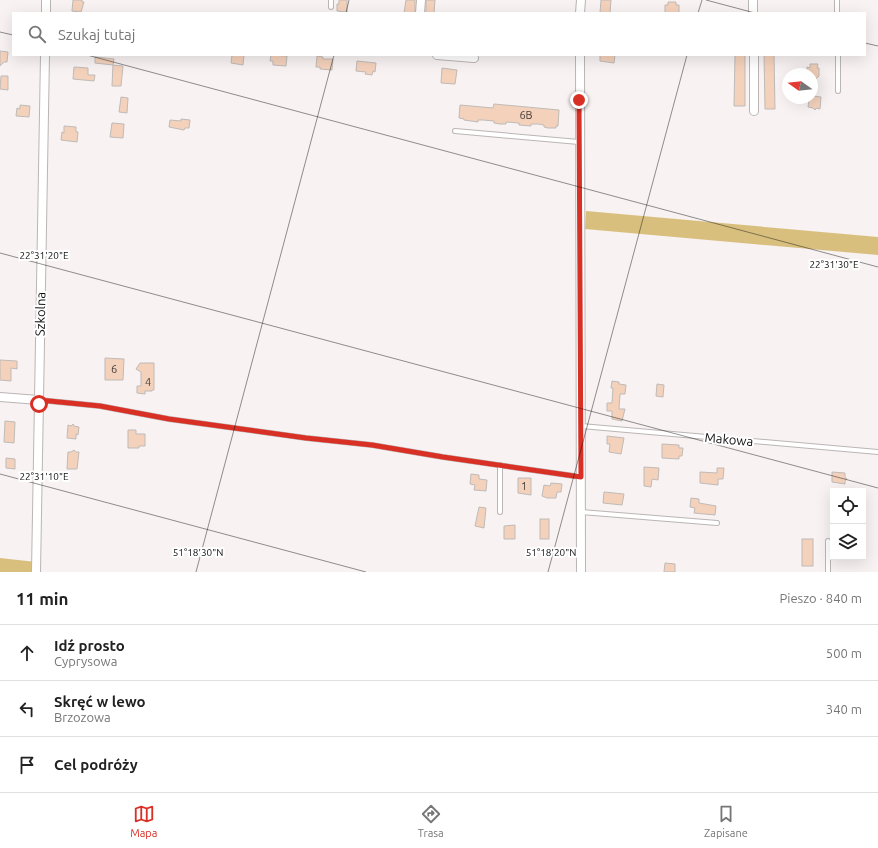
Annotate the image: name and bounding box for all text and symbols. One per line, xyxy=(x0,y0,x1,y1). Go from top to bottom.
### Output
search box xyxy=(12,12,866,56)
icon: search xyxy=(26,23,48,45)
text: Szukaj tutaj xyxy=(58,26,135,43)
north arrow xyxy=(782,68,818,104)
route end xyxy=(570,91,588,109)
house number: 6B xyxy=(519,109,533,121)
text: 22°31'20"E xyxy=(19,250,69,261)
text: 22°31'30"E xyxy=(809,259,859,270)
street label: Szkolna xyxy=(33,292,47,336)
house number: 6 xyxy=(111,363,117,375)
house number: 4 xyxy=(145,376,151,388)
route start xyxy=(30,395,48,413)
street label: Makowa xyxy=(704,430,754,448)
text: 22°31'10"E xyxy=(19,471,69,482)
house number: 1 xyxy=(521,480,527,492)
map controls xyxy=(830,488,866,560)
button: locate xyxy=(830,488,866,524)
button: layers xyxy=(830,524,866,560)
text: 51°18'30"N xyxy=(173,547,223,558)
text: 51°18'20"N xyxy=(526,547,576,558)
text: 11 min xyxy=(16,589,69,608)
text: Pieszo · 840 m xyxy=(779,591,862,605)
text: Idź prosto xyxy=(54,637,125,654)
icon: ahead xyxy=(16,642,38,664)
text: 500 m xyxy=(826,646,862,660)
text: Cyprysowa xyxy=(54,654,117,668)
text: Skręć w lewo xyxy=(54,693,146,710)
icon: left xyxy=(16,698,38,720)
text: 340 m xyxy=(826,702,862,716)
text: Brzozowa xyxy=(54,710,111,724)
icon: arrive xyxy=(16,754,38,776)
text: Cel podróży xyxy=(54,756,138,773)
tab: Mapa xyxy=(130,803,157,839)
tab: Trasa xyxy=(418,803,444,839)
tab: Zapisane xyxy=(704,803,748,839)

